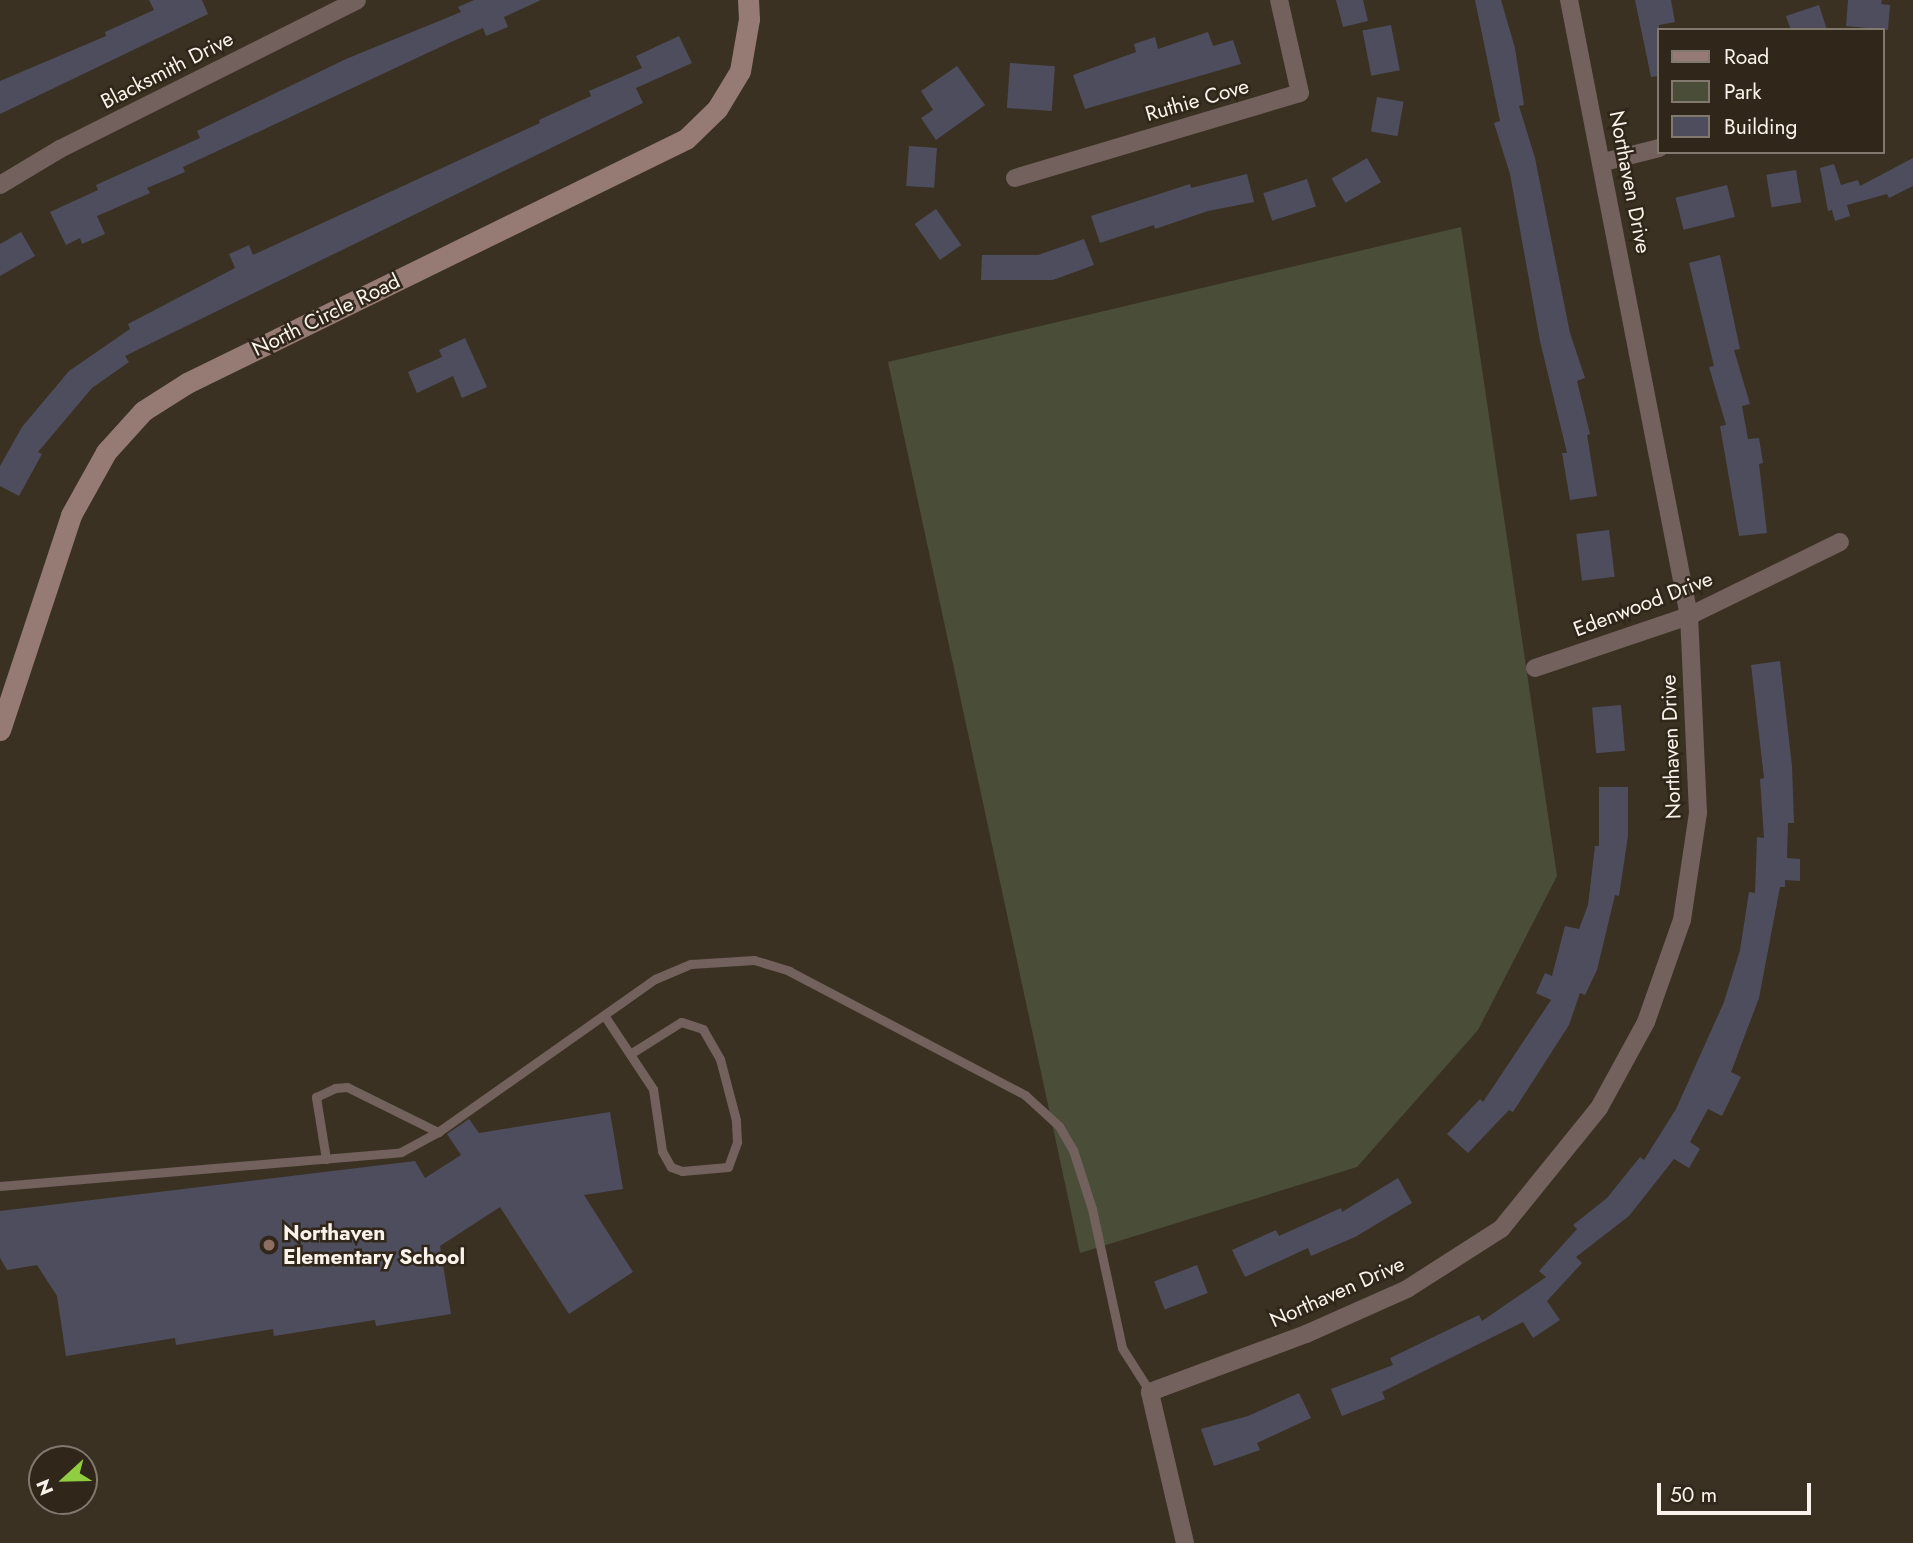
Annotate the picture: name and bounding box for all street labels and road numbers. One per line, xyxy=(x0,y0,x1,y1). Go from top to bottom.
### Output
street label: Blacksmith Drive xyxy=(97,26,237,114)
street label: Ruthie Cove xyxy=(1142,73,1252,127)
street label: Northaven Drive xyxy=(1604,109,1656,255)
street label: North Circle Road xyxy=(248,268,404,362)
street label: Edenwood Drive xyxy=(1570,566,1716,642)
street label: Northaven Drive xyxy=(1656,674,1686,820)
street label: Northaven Drive xyxy=(1266,1251,1408,1333)

